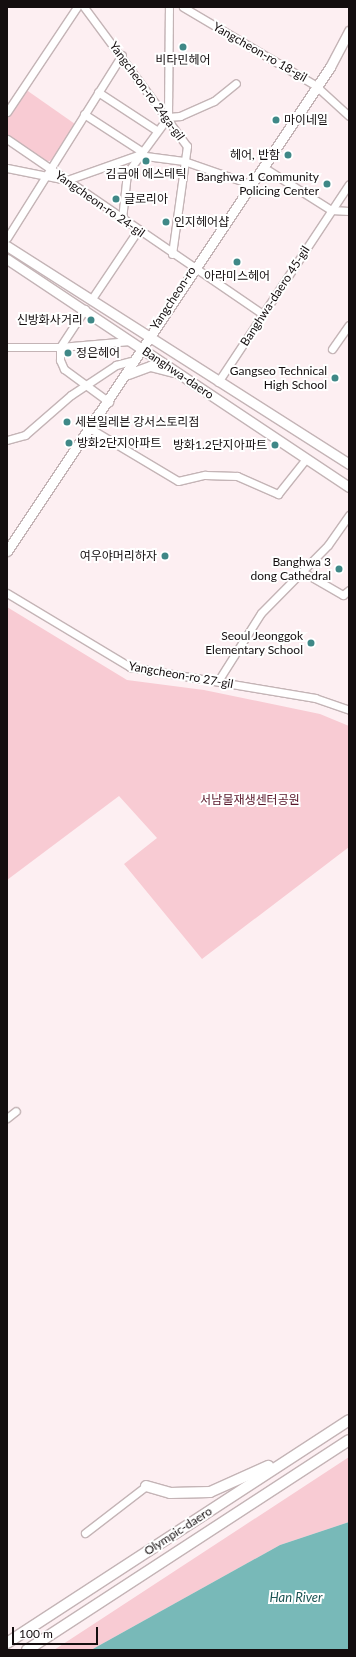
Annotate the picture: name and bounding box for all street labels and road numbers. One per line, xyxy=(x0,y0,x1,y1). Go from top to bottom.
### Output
street label: Yangcheon-ro 18-gil xyxy=(210,19,310,85)
street label: Yangcheon-ro 24ga-gil xyxy=(106,39,188,143)
street label: Yangcheon-ro 24-gil xyxy=(52,168,148,240)
street label: Banghwa-daero 45-gil xyxy=(237,243,313,349)
street label: Yangcheon-ro xyxy=(147,264,199,332)
street label: Banghwa-daero xyxy=(140,344,216,402)
street label: Yangcheon-ro 27-gil xyxy=(128,659,234,691)
street label: Olympic-daero xyxy=(141,1504,215,1558)

